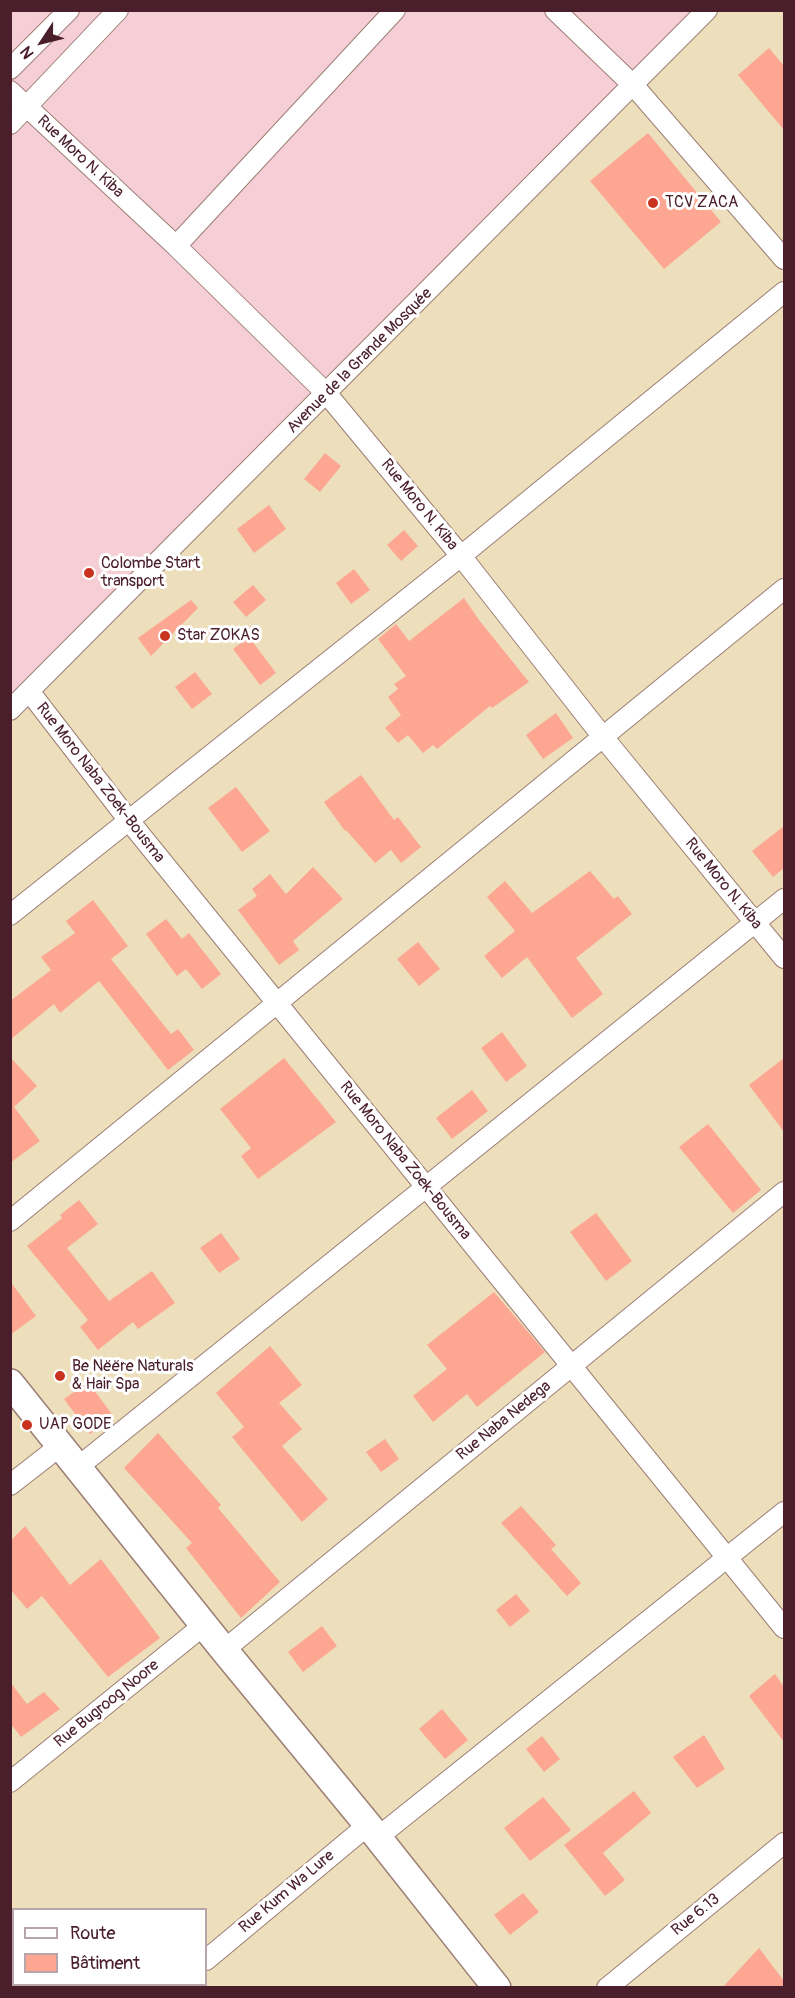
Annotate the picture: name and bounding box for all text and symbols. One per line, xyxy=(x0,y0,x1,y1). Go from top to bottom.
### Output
north arrow xyxy=(12,12,72,72)
text: N xyxy=(16,42,39,63)
street label: Rue Moro N. Kiba xyxy=(33,112,127,202)
place label: TCV ZACA xyxy=(665,193,738,213)
marker: TCV ZACA xyxy=(646,196,660,210)
street label: Avenue de la Grande Mosquée xyxy=(283,284,437,438)
street label: Rue Moro N. Kiba xyxy=(376,456,462,554)
place label: Colombe Start transport xyxy=(101,554,200,592)
marker: Colombe Start transport xyxy=(82,566,96,580)
place label: Star ZOKAS xyxy=(177,626,260,646)
marker: Star ZOKAS xyxy=(158,629,172,643)
street label: Rue Moro Naba Zoek-Bousma xyxy=(31,699,169,867)
street label: Rue Moro N. Kiba xyxy=(680,835,766,933)
street label: Rue Moro Naba Zoek-Bousma xyxy=(335,1078,475,1244)
place label: Be Nëëre Naturals & Hair Spa xyxy=(72,1357,193,1395)
marker: Be Nëëre Naturals & Hair Spa xyxy=(53,1369,67,1383)
street label: Rue Naba Nedega xyxy=(453,1377,555,1465)
place label: UAP GODE xyxy=(39,1415,111,1435)
marker: UAP GODE xyxy=(20,1418,34,1432)
street label: Rue Bugroog Noore xyxy=(51,1656,163,1752)
street label: Rue Kum Wa Lure xyxy=(235,1847,339,1937)
street label: Rue 6.13 xyxy=(668,1890,724,1940)
legend xyxy=(12,1908,207,1986)
text: Route xyxy=(70,1922,115,1945)
text: Bâtiment xyxy=(70,1952,140,1975)

